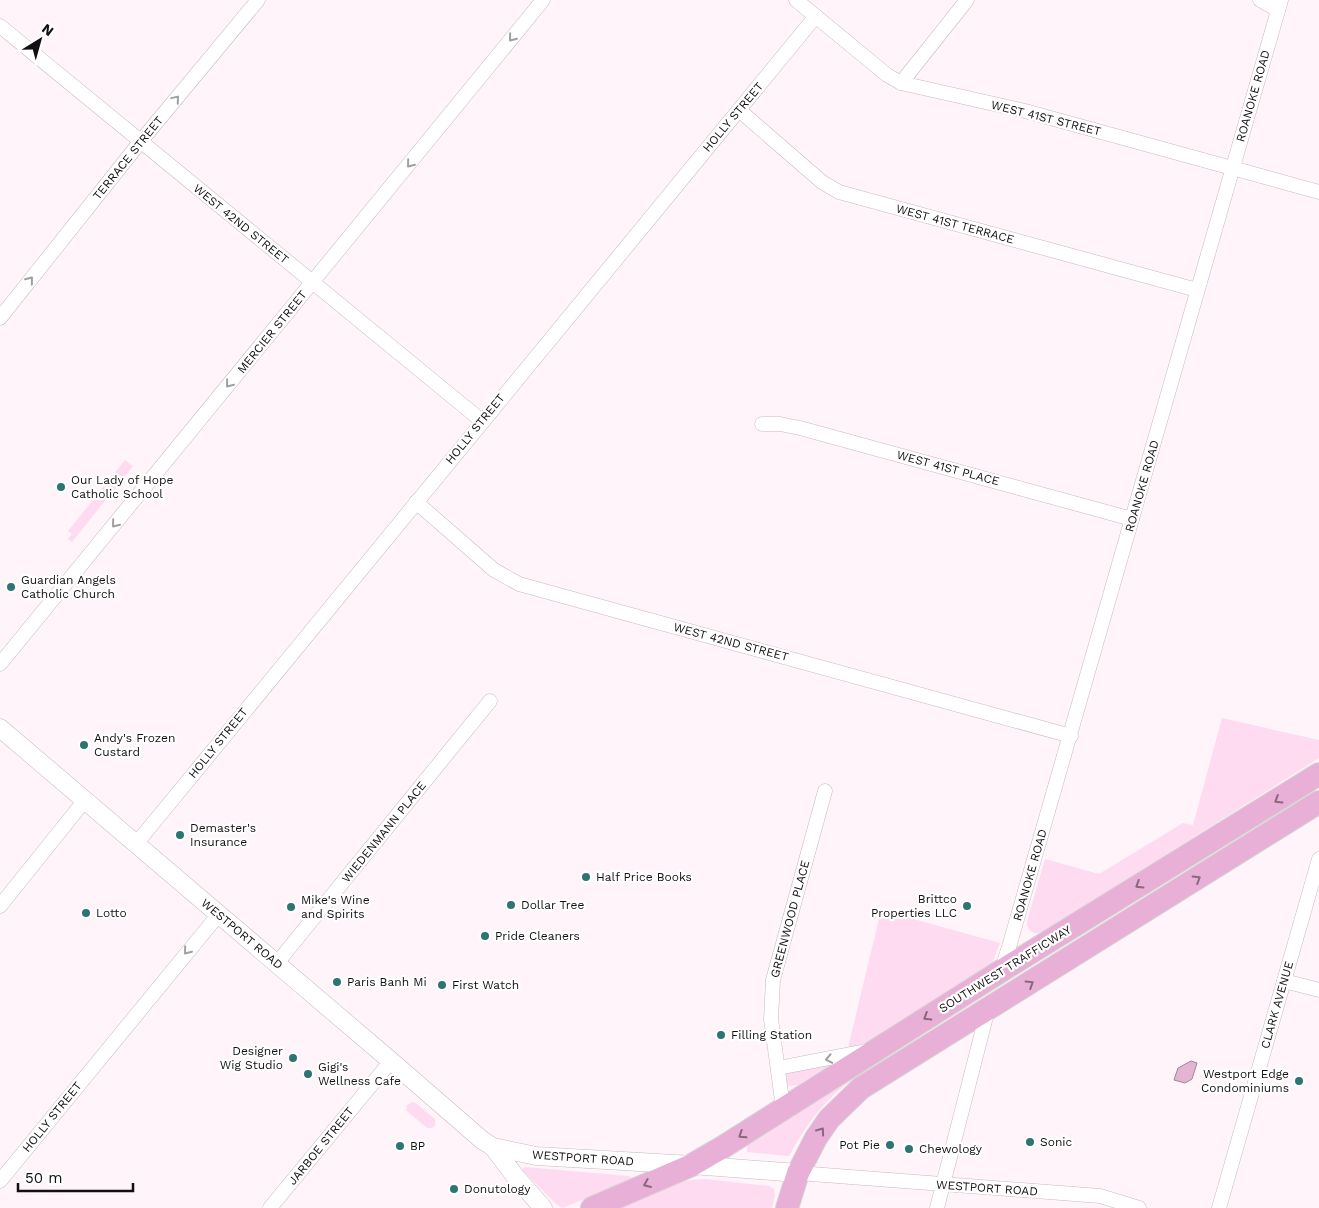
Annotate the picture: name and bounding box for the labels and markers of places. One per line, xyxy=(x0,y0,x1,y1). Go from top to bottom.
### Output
place label: Our Lady of Hope Catholic School xyxy=(71,473,173,501)
marker: Our Lady of Hope Catholic School xyxy=(55,481,67,493)
place label: Guardian Angels Catholic Church xyxy=(21,573,116,601)
marker: Guardian Angels Catholic Church xyxy=(5,581,17,593)
place label: Andy's Frozen Custard xyxy=(94,731,175,759)
marker: Andy's Frozen Custard xyxy=(78,739,90,751)
place label: Demaster's Insurance xyxy=(190,821,256,849)
marker: Demaster's Insurance xyxy=(174,829,186,841)
place label: Half Price Books xyxy=(596,870,692,884)
marker: Half Price Books xyxy=(580,871,592,883)
place label: Brittco Properties LLC xyxy=(871,892,957,920)
place label: Mike's Wine and Spirits xyxy=(301,893,370,921)
place label: Dollar Tree xyxy=(521,898,584,912)
marker: Dollar Tree xyxy=(505,899,517,911)
marker: Brittco Properties LLC xyxy=(961,900,973,912)
marker: Mike's Wine and Spirits xyxy=(285,901,297,913)
place label: Lotto xyxy=(96,906,127,920)
marker: Lotto xyxy=(80,907,92,919)
place label: Pride Cleaners xyxy=(495,929,580,943)
marker: Pride Cleaners xyxy=(479,930,491,942)
place label: Paris Banh Mi xyxy=(347,975,427,989)
marker: Paris Banh Mi xyxy=(331,976,343,988)
place label: First Watch xyxy=(452,978,519,992)
marker: First Watch xyxy=(436,979,448,991)
place label: Filling Station xyxy=(731,1028,812,1042)
marker: Filling Station xyxy=(715,1029,727,1041)
place label: Designer Wig Studio xyxy=(220,1044,283,1072)
marker: Designer Wig Studio xyxy=(287,1052,299,1064)
place label: Gigi's Wellness Cafe xyxy=(318,1060,401,1088)
place label: Westport Edge Condominiums xyxy=(1201,1067,1289,1095)
marker: Gigi's Wellness Cafe xyxy=(302,1068,314,1080)
marker: Westport Edge Condominiums xyxy=(1293,1075,1305,1087)
place label: Sonic xyxy=(1040,1135,1073,1149)
marker: Sonic xyxy=(1024,1136,1036,1148)
place label: Pot Pie xyxy=(839,1138,880,1152)
place label: BP xyxy=(410,1139,425,1153)
marker: Pot Pie xyxy=(884,1139,896,1151)
marker: BP xyxy=(394,1140,406,1152)
place label: Chewology xyxy=(919,1142,983,1156)
marker: Chewology xyxy=(903,1143,915,1155)
place label: Donutology xyxy=(464,1182,531,1196)
marker: Donutology xyxy=(448,1183,460,1195)

